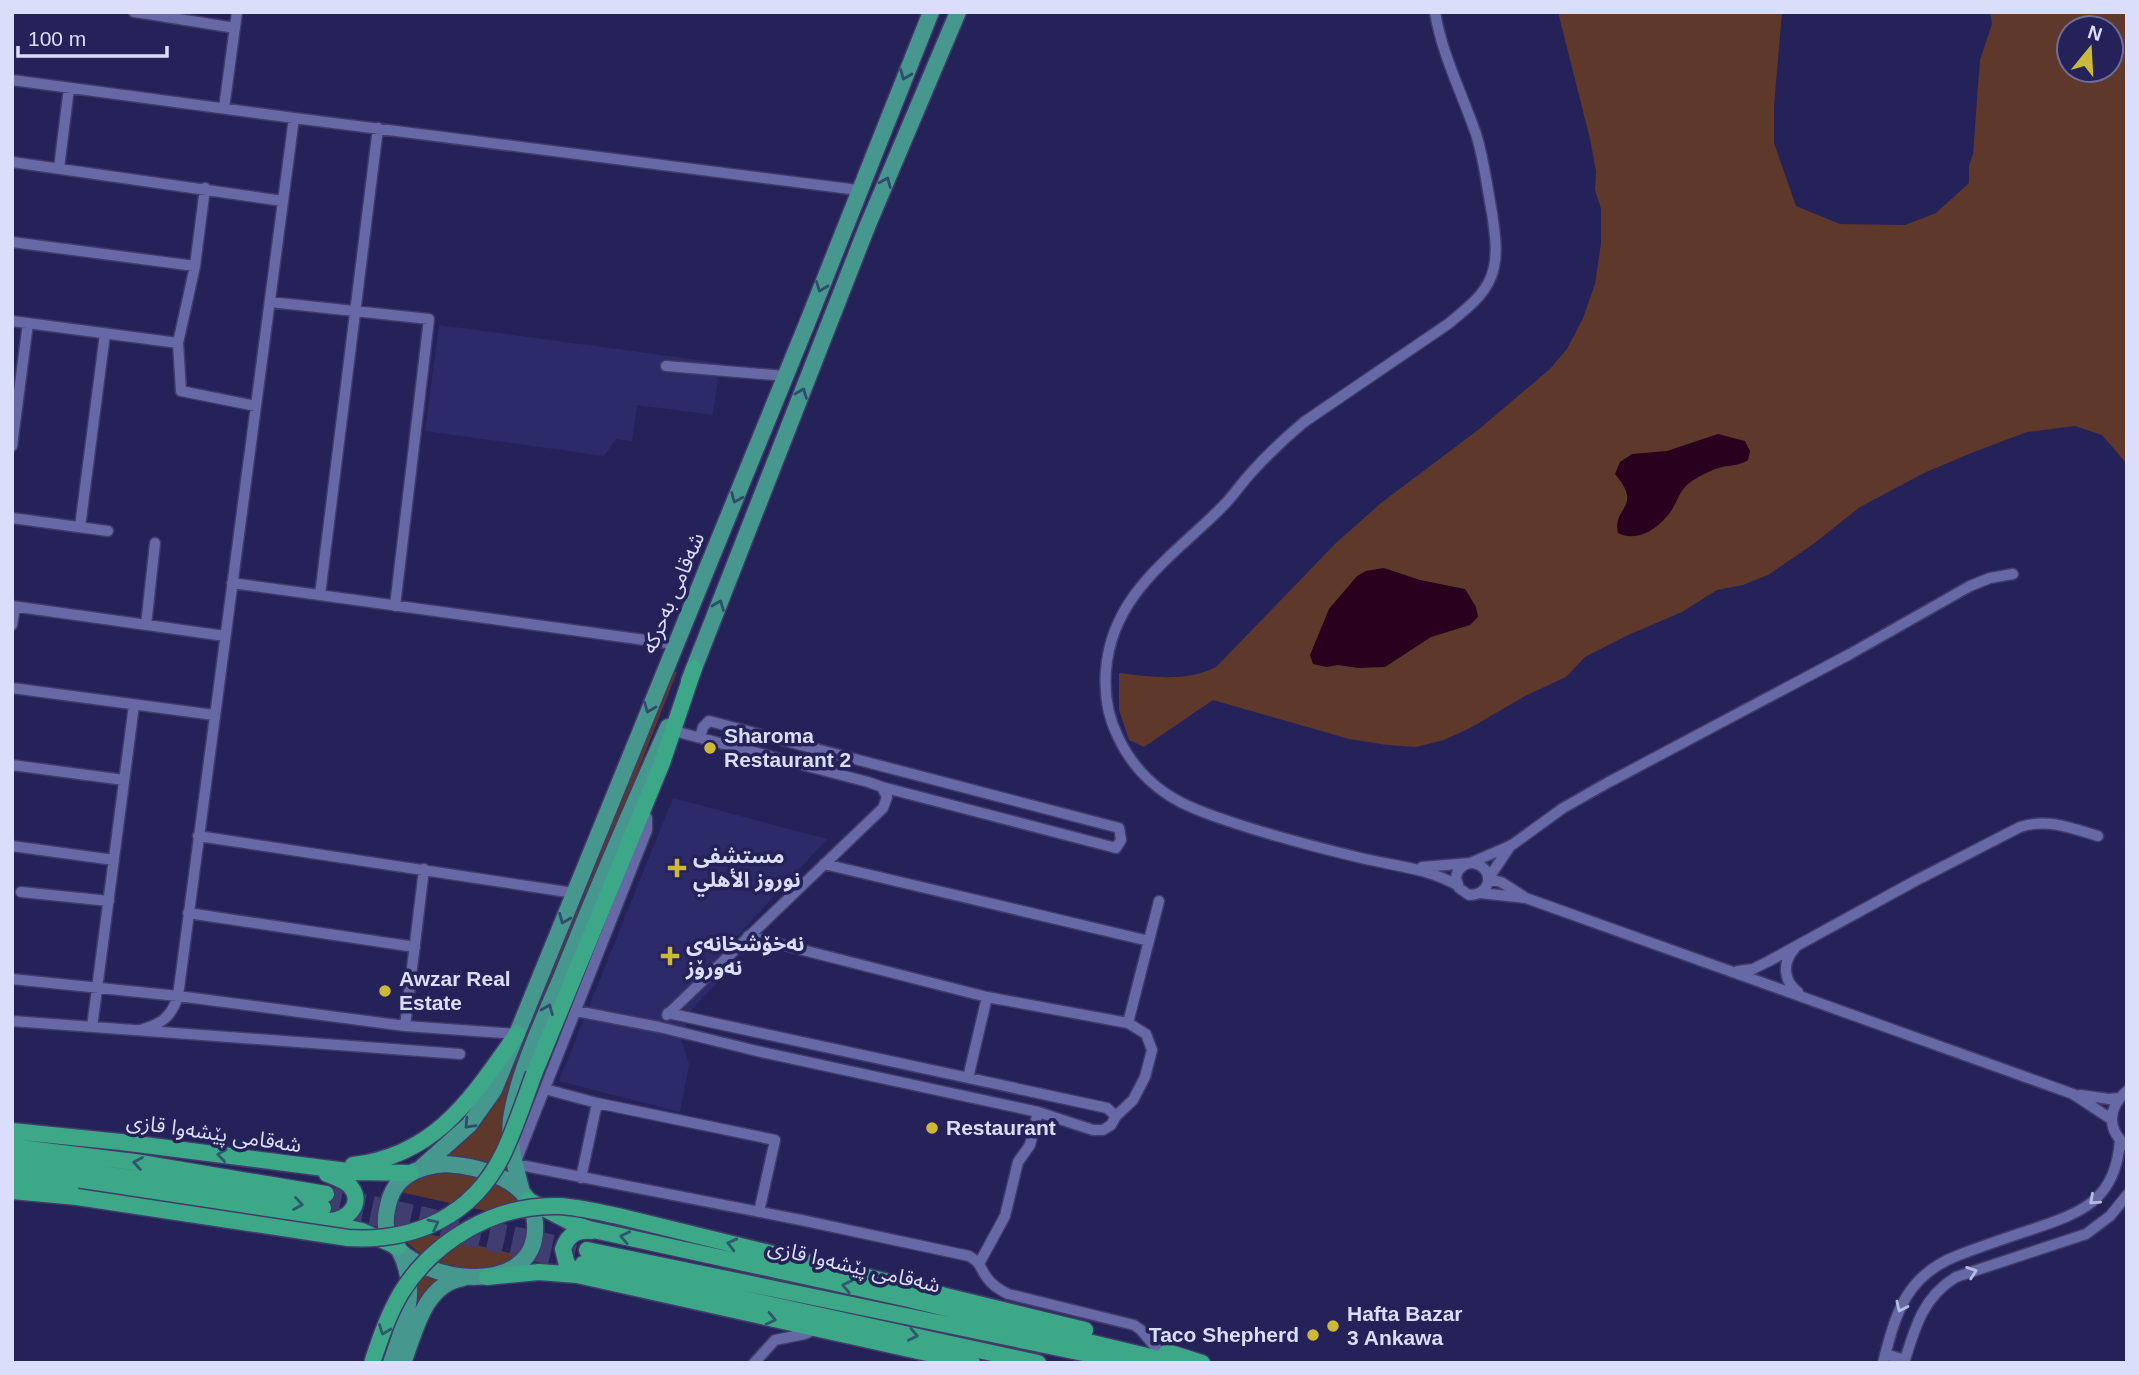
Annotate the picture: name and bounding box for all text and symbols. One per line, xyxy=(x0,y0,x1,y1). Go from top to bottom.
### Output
scale bar xyxy=(18,14,166,58)
north arrow xyxy=(2055,14,2125,84)
text: N xyxy=(2085,21,2105,45)
text: 100 m xyxy=(28,27,86,50)
one-way arrow xyxy=(899,68,913,81)
one-way arrow xyxy=(878,176,892,188)
one-way arrow xyxy=(816,280,830,292)
one-way arrow xyxy=(794,388,808,400)
one-way arrow xyxy=(730,491,744,503)
street label: شەقامی بەحرکە xyxy=(637,529,709,657)
one-way arrow xyxy=(711,599,725,611)
one-way arrow xyxy=(643,701,657,713)
place label: Sharoma Restaurant 2 xyxy=(724,724,851,771)
marker: Sharoma Restaurant 2 xyxy=(702,740,718,756)
place label: مستشفى نوروز الأهلي xyxy=(693,844,801,897)
marker: مستشفى نوروز الأهلي xyxy=(667,858,687,878)
one-way arrow xyxy=(558,911,572,924)
place label: نەخۆشخانەی نەورۆز xyxy=(685,932,804,980)
marker: نەخۆشخانەی نەورۆز xyxy=(660,946,680,966)
place label: Awzar Real Estate xyxy=(399,967,511,1014)
marker: Awzar Real Estate xyxy=(377,983,393,999)
one-way arrow xyxy=(539,1004,553,1016)
street label: شەقامی پێشەوا قازی xyxy=(125,1109,303,1158)
one-way arrow xyxy=(465,1116,477,1129)
place label: Restaurant xyxy=(946,1116,1056,1139)
marker: Restaurant xyxy=(924,1120,940,1136)
one-way arrow xyxy=(216,1148,228,1163)
one-way arrow xyxy=(132,1155,144,1170)
one-way arrow xyxy=(2089,1192,2102,1204)
one-way arrow xyxy=(292,1196,304,1211)
one-way arrow xyxy=(427,1218,439,1232)
one-way arrow xyxy=(619,1230,631,1245)
street label: شەقامی پێشەوا قازی xyxy=(765,1235,942,1299)
one-way arrow xyxy=(726,1238,738,1252)
one-way arrow xyxy=(1965,1266,1977,1280)
one-way arrow xyxy=(841,1279,853,1294)
one-way arrow xyxy=(1895,1300,1909,1312)
place label: Hafta Bazar 3 Ankawa xyxy=(1347,1302,1463,1349)
one-way arrow xyxy=(765,1310,777,1325)
marker: Hafta Bazar 3 Ankawa xyxy=(1325,1318,1341,1334)
one-way arrow xyxy=(378,1323,392,1335)
place label: Taco Shepherd xyxy=(1149,1323,1299,1346)
one-way arrow xyxy=(907,1327,919,1342)
marker: Taco Shepherd xyxy=(1305,1327,1321,1343)

